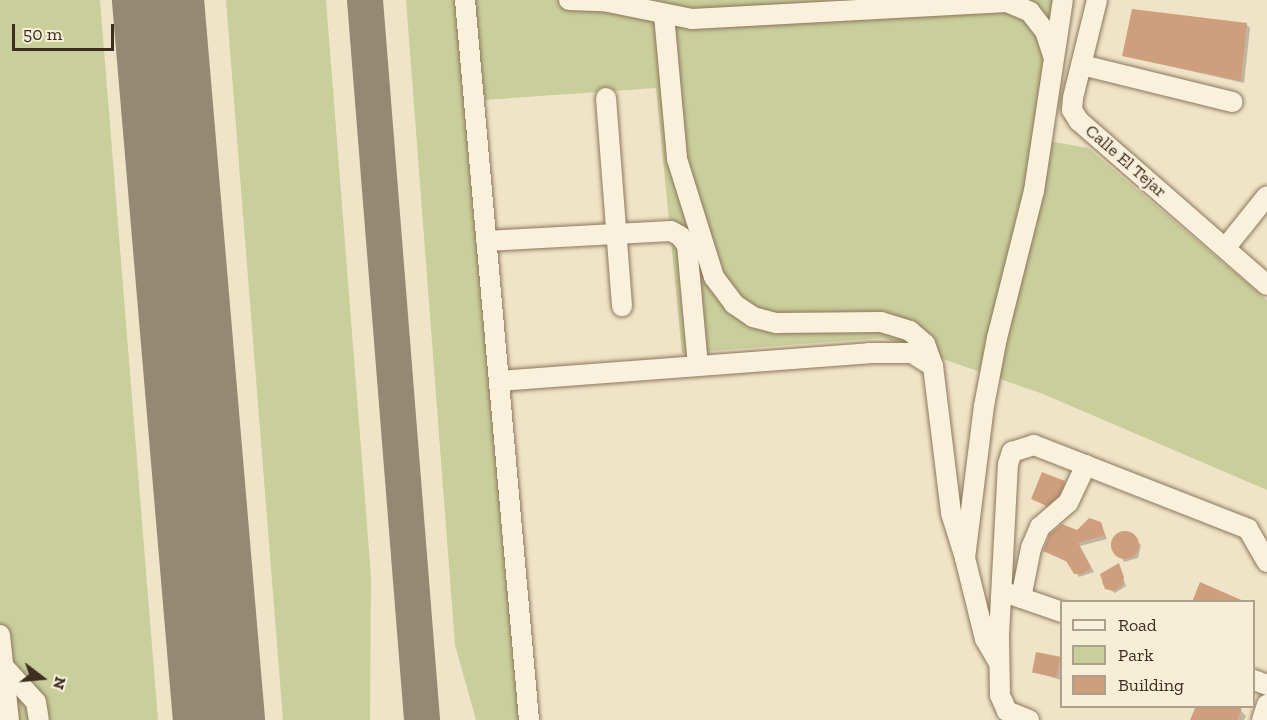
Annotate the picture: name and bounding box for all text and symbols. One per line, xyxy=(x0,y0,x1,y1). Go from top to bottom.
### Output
scale bar xyxy=(15,12,117,50)
text: 50 m xyxy=(23,23,62,45)
street label: Calle El Tejar xyxy=(1081,120,1171,202)
legend xyxy=(1060,600,1255,708)
text: Road xyxy=(1118,614,1157,636)
text: Park xyxy=(1118,644,1154,666)
north arrow xyxy=(12,648,72,708)
text: Building xyxy=(1118,674,1184,696)
text: N xyxy=(49,675,71,692)

